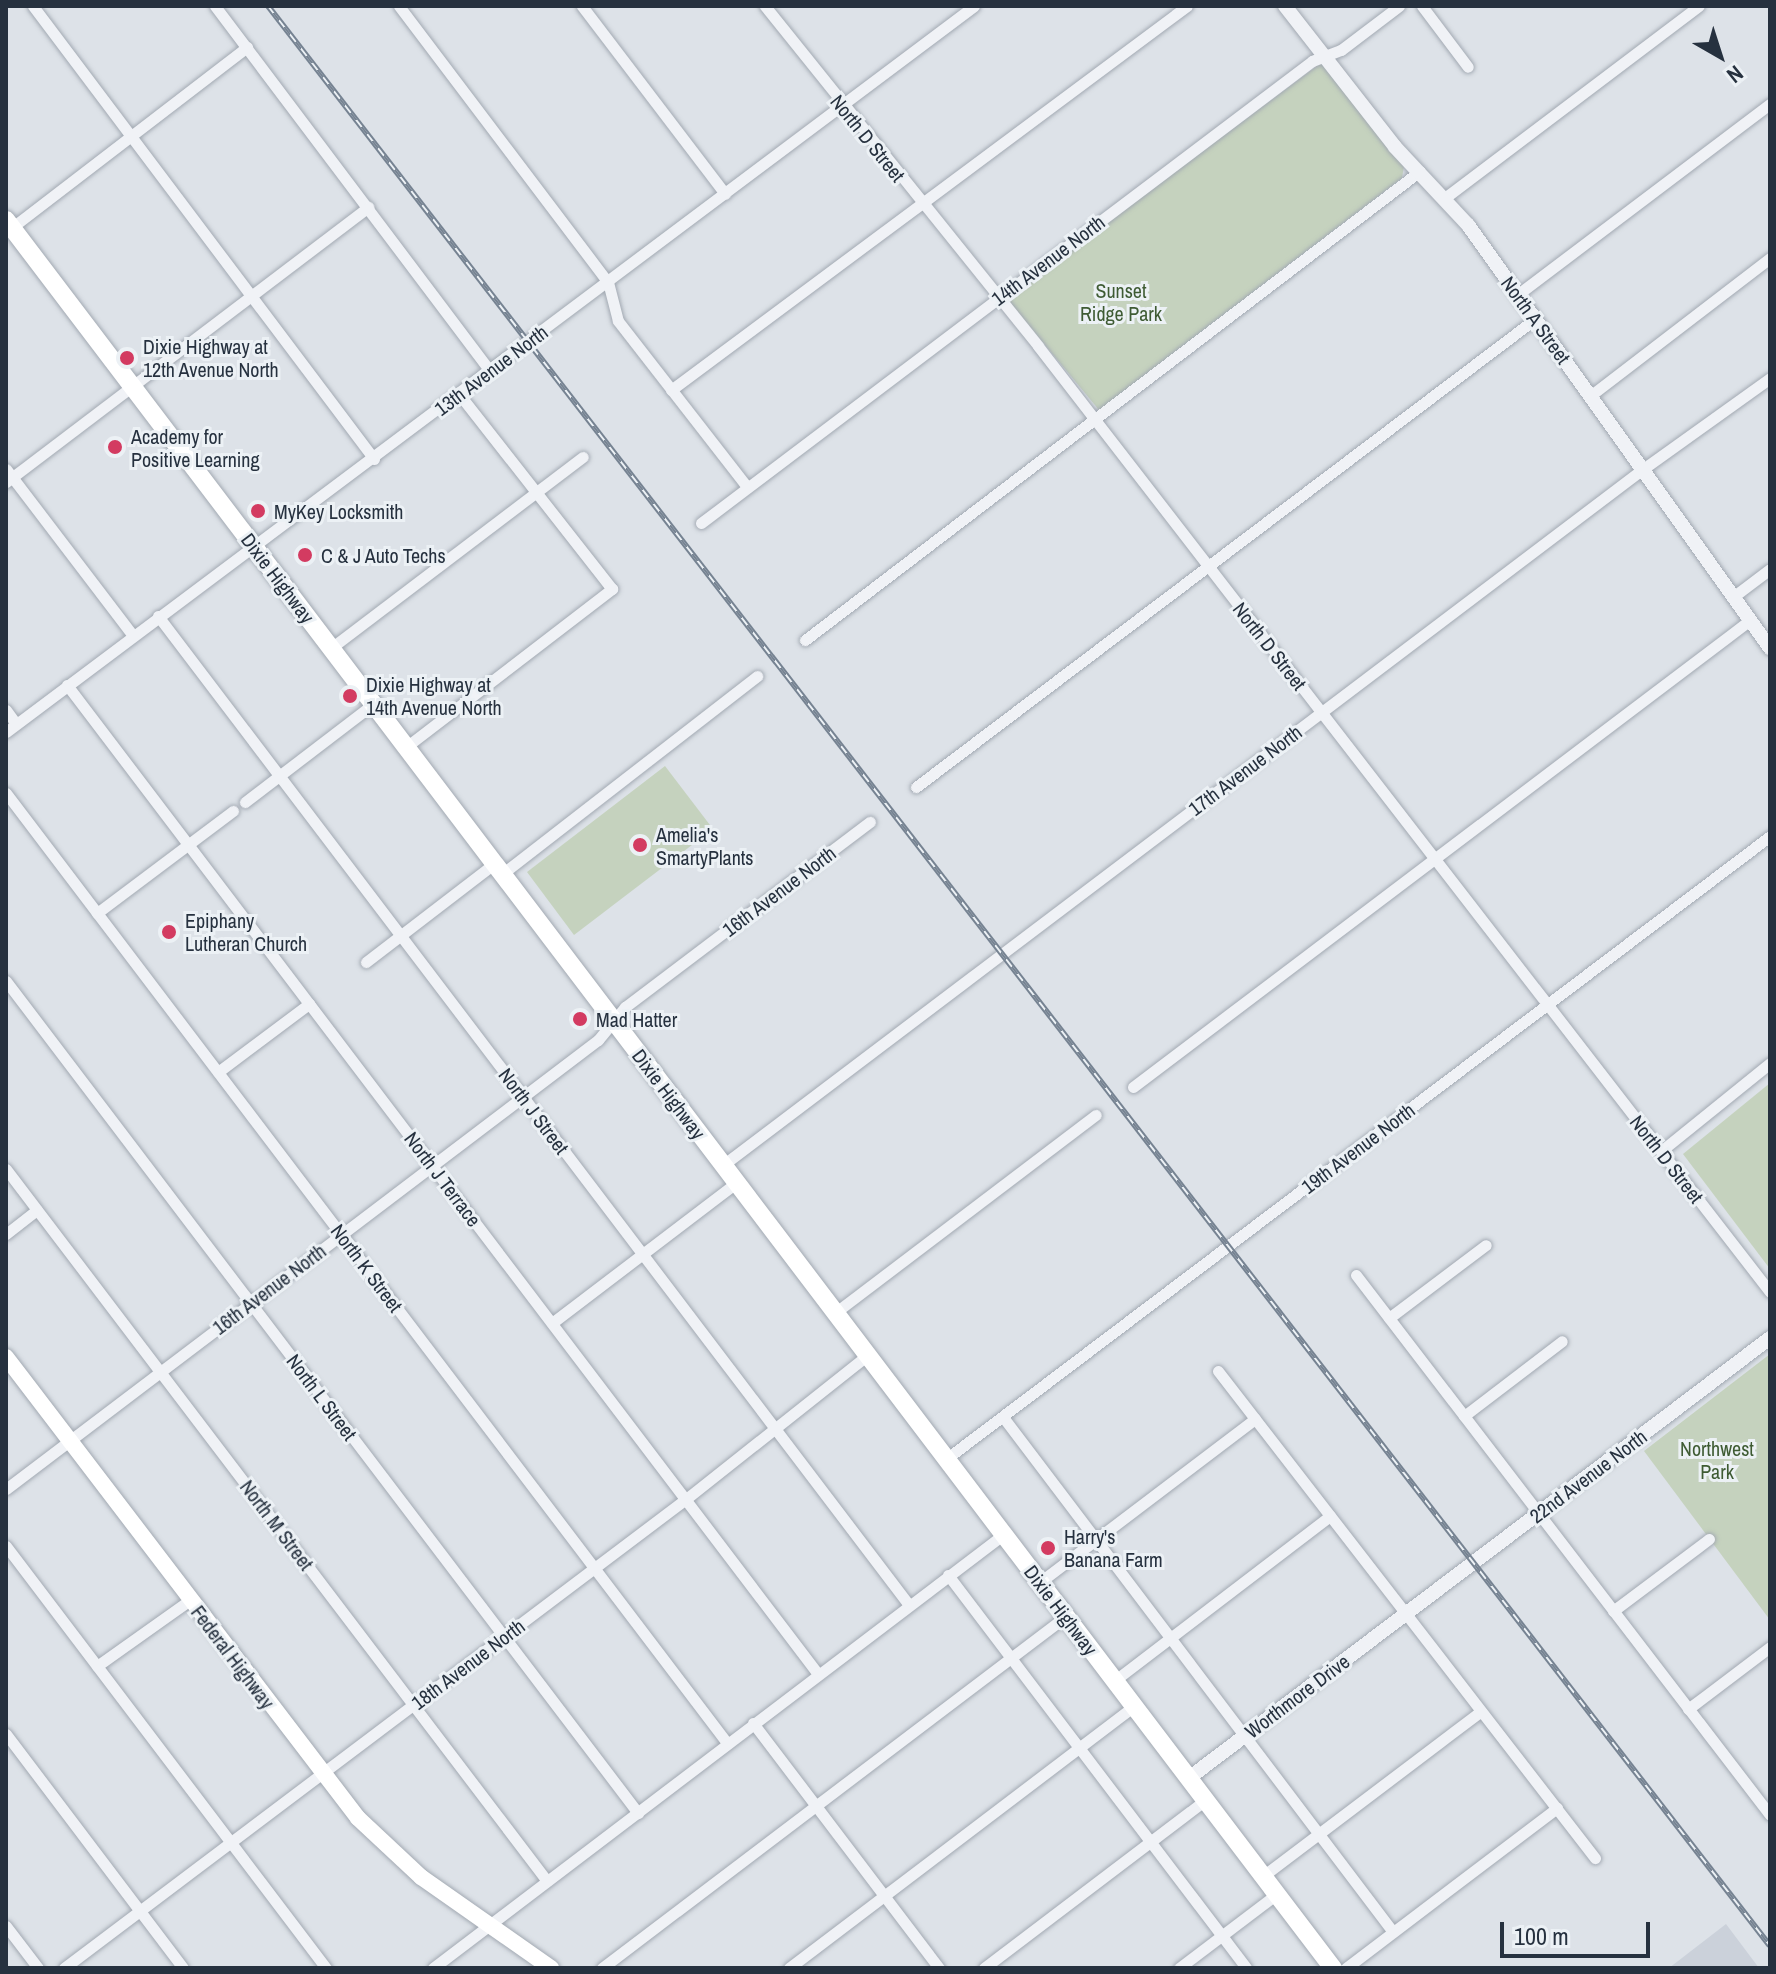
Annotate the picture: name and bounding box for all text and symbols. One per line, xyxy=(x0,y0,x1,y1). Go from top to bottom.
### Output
north arrow xyxy=(1680,16,1760,96)
text: N xyxy=(1721,59,1750,90)
street label: North D Street xyxy=(826,90,910,186)
street label: 14th Avenue North xyxy=(986,209,1110,311)
street label: North A Street xyxy=(1496,271,1576,369)
park label: Sunset Ridge Park xyxy=(1080,279,1162,326)
street label: 13th Avenue North xyxy=(429,319,553,421)
place label: Dixie Highway at 12th Avenue North xyxy=(143,334,279,381)
marker: Dixie Highway at 12th Avenue North xyxy=(118,349,136,367)
place label: Academy for Positive Learning xyxy=(131,424,260,471)
marker: Academy for Positive Learning xyxy=(106,438,124,456)
place label: MyKey Locksmith xyxy=(274,499,403,523)
marker: MyKey Locksmith xyxy=(249,502,267,520)
street label: Dixie Highway xyxy=(236,528,320,628)
place label: C & J Auto Techs xyxy=(321,543,447,567)
marker: C & J Auto Techs xyxy=(296,546,314,564)
street label: North D Street xyxy=(1228,597,1312,695)
place label: Dixie Highway at 14th Avenue North xyxy=(366,672,502,719)
marker: Dixie Highway at 14th Avenue North xyxy=(341,687,359,705)
street label: 17th Avenue North xyxy=(1183,719,1307,821)
place label: Amelia's SmartyPlants xyxy=(656,822,754,869)
marker: Amelia's SmartyPlants xyxy=(631,836,649,854)
street label: 16th Avenue North xyxy=(717,840,841,942)
place label: Epiphany Lutheran Church xyxy=(185,908,307,955)
marker: Epiphany Lutheran Church xyxy=(160,923,178,941)
place label: Mad Hatter xyxy=(596,1007,677,1031)
marker: Mad Hatter xyxy=(571,1010,589,1028)
street label: Dixie Highway xyxy=(627,1044,711,1144)
street label: North J Street xyxy=(494,1063,574,1159)
street label: 19th Avenue North xyxy=(1296,1097,1420,1199)
street label: North D Street xyxy=(1625,1110,1709,1208)
street label: North J Terrace xyxy=(400,1127,486,1231)
street label: North K Street xyxy=(326,1219,408,1317)
street label: 16th Avenue North xyxy=(207,1238,331,1340)
street label: North L Street xyxy=(282,1349,362,1445)
street label: 22nd Avenue North xyxy=(1524,1424,1652,1528)
park label: Northwest Park xyxy=(1680,1437,1754,1484)
street label: North M Street xyxy=(235,1475,319,1575)
place label: Harry's Banana Farm xyxy=(1064,1524,1163,1571)
marker: Harry's Banana Farm xyxy=(1039,1539,1057,1557)
street label: Dixie Highway xyxy=(1019,1560,1103,1660)
street label: Federal Highway xyxy=(186,1601,280,1713)
street label: 18th Avenue North xyxy=(406,1613,530,1715)
street label: Worthmore Drive xyxy=(1240,1649,1354,1743)
scale bar xyxy=(1504,1906,1654,1956)
text: 100 m xyxy=(1514,1920,1569,1952)

